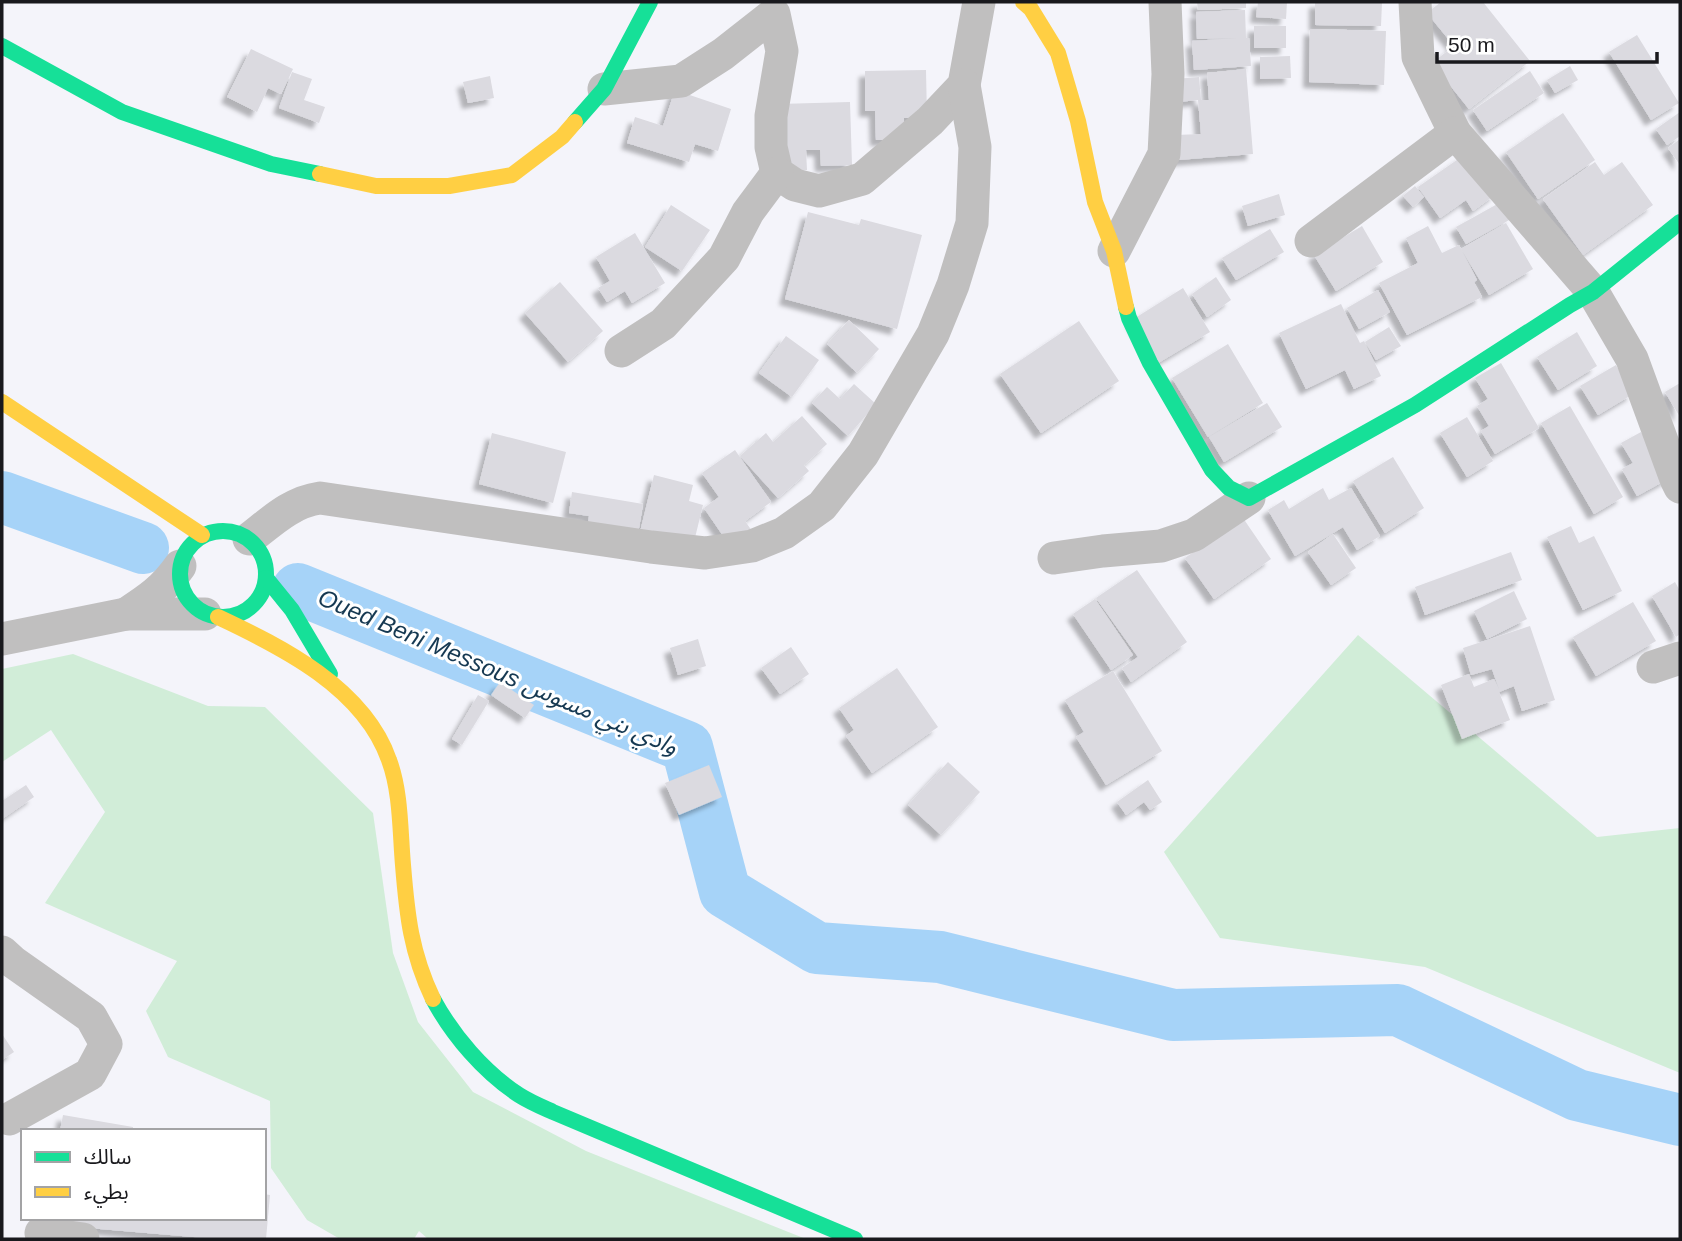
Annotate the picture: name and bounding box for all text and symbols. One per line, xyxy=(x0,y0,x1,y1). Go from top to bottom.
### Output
scale bar xyxy=(1437,21,1658,65)
text: 50 m xyxy=(1448,33,1495,56)
water label: Oued Beni Messous وادي بني مسوس xyxy=(312,583,682,765)
legend xyxy=(21,1129,266,1220)
text: سالك xyxy=(84,1145,131,1168)
text: بطيء xyxy=(84,1180,129,1208)

